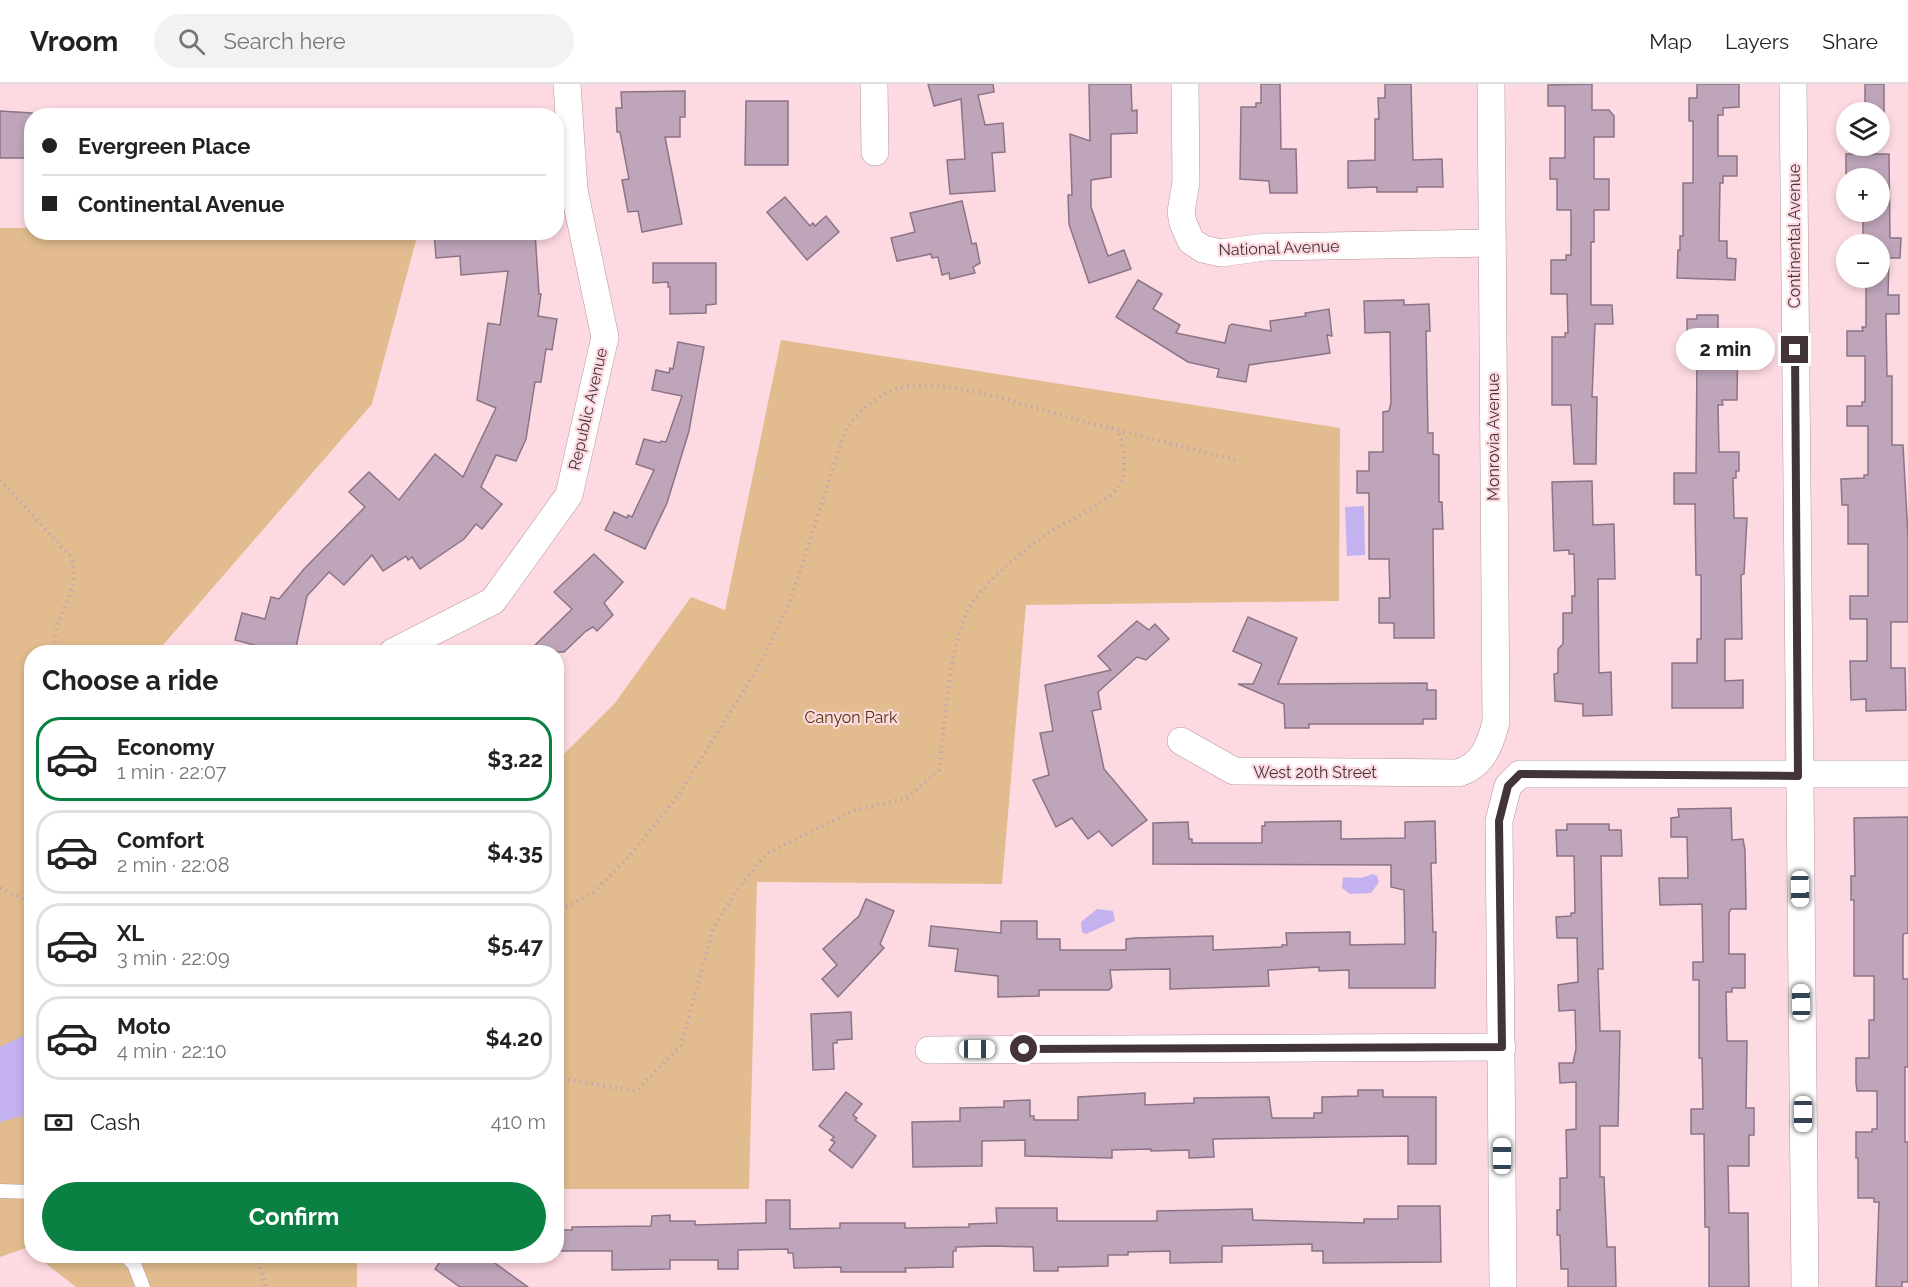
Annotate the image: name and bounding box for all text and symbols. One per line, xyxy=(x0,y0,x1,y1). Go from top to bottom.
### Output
search box xyxy=(154,14,574,68)
text: Vroom xyxy=(30,25,118,58)
icon: search xyxy=(175,25,208,58)
text: Search here xyxy=(223,28,346,54)
text: Map xyxy=(1649,29,1692,54)
text: Layers xyxy=(1725,29,1789,54)
text: Share xyxy=(1822,29,1878,54)
map controls xyxy=(1836,102,1890,288)
button: layers xyxy=(1836,102,1890,156)
text: Evergreen Place xyxy=(78,133,250,159)
street label: Continental Avenue xyxy=(1785,164,1804,308)
button: + xyxy=(1836,168,1890,222)
text: Continental Avenue xyxy=(78,191,284,217)
button: − xyxy=(1836,234,1890,288)
street label: National Avenue xyxy=(1218,236,1340,260)
callout: 2 min xyxy=(1675,329,1774,371)
route end xyxy=(1781,336,1808,363)
text: 2 min xyxy=(1700,337,1751,361)
street label: Republic Avenue xyxy=(565,346,611,472)
street label: Monrovia Avenue xyxy=(1484,373,1503,501)
text: Choose a ride xyxy=(42,665,218,696)
park label: Canyon Park xyxy=(805,708,898,727)
icon: car xyxy=(45,732,99,786)
text: Economy xyxy=(117,734,215,760)
text: $3.22 xyxy=(487,746,543,772)
text: 1 min · 22:07 xyxy=(117,760,226,784)
street label: West 20th Street xyxy=(1253,763,1377,782)
icon: car xyxy=(45,825,99,879)
text: Comfort xyxy=(117,827,204,853)
text: $4.35 xyxy=(487,839,543,865)
text: 2 min · 22:08 xyxy=(117,853,230,877)
car xyxy=(1791,871,1809,907)
icon: car xyxy=(45,918,99,972)
text: XL xyxy=(117,920,144,946)
text: $5.47 xyxy=(487,932,543,958)
text: 3 min · 22:09 xyxy=(117,946,230,970)
car xyxy=(1792,984,1810,1020)
icon: car xyxy=(45,1011,99,1065)
text: Moto xyxy=(117,1013,171,1039)
text: $4.20 xyxy=(486,1025,543,1051)
route start xyxy=(1010,1035,1037,1062)
text: 4 min · 22:10 xyxy=(117,1039,227,1063)
car xyxy=(959,1040,995,1058)
car xyxy=(1794,1096,1812,1132)
icon: cash xyxy=(42,1106,75,1139)
text: Cash xyxy=(90,1109,141,1135)
text: 410 m xyxy=(491,1110,546,1134)
car xyxy=(1493,1138,1511,1174)
button: Confirm xyxy=(42,1182,546,1251)

